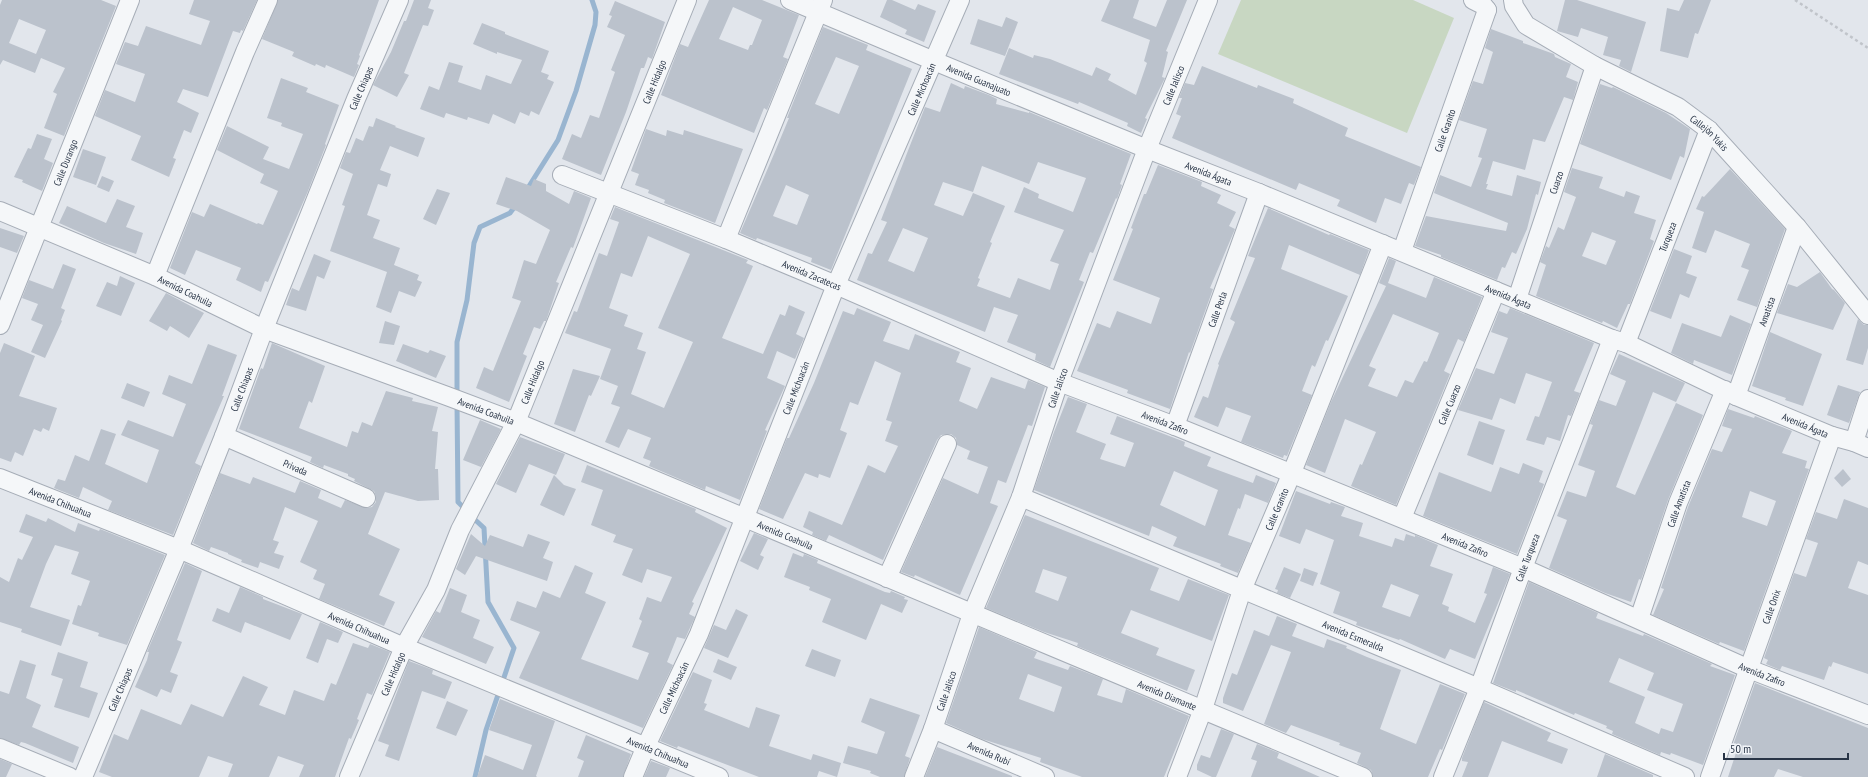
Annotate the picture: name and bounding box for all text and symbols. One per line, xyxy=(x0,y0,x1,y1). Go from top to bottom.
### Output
street label: Calle Hidalgo xyxy=(640,58,669,106)
street label: Calle Michoacán xyxy=(904,61,939,118)
street label: Avenida Guanajuato xyxy=(945,61,1013,99)
street label: Calle Chiapas xyxy=(346,64,377,112)
street label: Calle Jalisco xyxy=(1160,64,1187,107)
street label: Calle Granito xyxy=(1431,107,1459,154)
street label: Callejón Yukis xyxy=(1687,112,1731,154)
street label: Calle Durango xyxy=(50,138,81,188)
street label: Avenida Ágata xyxy=(1183,159,1234,189)
street label: Cuarzo xyxy=(1547,169,1566,196)
street label: Turqueza xyxy=(1656,220,1680,254)
street label: Avenida Zacatecas xyxy=(780,257,844,294)
street label: Avenida Coahuila xyxy=(156,272,215,310)
street label: Avenida Ágata xyxy=(1483,281,1533,312)
street label: Calle Perla xyxy=(1205,290,1230,329)
street label: Amatista xyxy=(1756,295,1778,328)
street label: Calle Hidalgo xyxy=(518,358,547,406)
street label: Calle Michoacán xyxy=(780,359,812,417)
street label: Calle Chiapas xyxy=(228,365,256,413)
street label: Calle Jalisco xyxy=(1045,366,1071,410)
street label: Calle Cuarzo xyxy=(1435,382,1464,427)
street label: Avenida Coahuila xyxy=(456,395,516,428)
street label: Avenida Zafiro xyxy=(1140,408,1190,438)
street label: Avenida Ágata xyxy=(1780,410,1830,441)
street label: Privada xyxy=(281,457,310,479)
street label: Calle Amatista xyxy=(1664,478,1694,529)
street label: Avenida Chihuahua xyxy=(27,484,93,521)
street label: Calle Granito xyxy=(1262,486,1292,532)
street label: Avenida Coahuila xyxy=(755,518,815,553)
street label: Avenida Zafiro xyxy=(1440,530,1490,560)
street label: Calle Turqueza xyxy=(1513,532,1543,583)
street label: Calle Onix xyxy=(1759,588,1784,626)
street label: Avenida Chihuahua xyxy=(326,609,392,647)
street label: Avenida Esmeralda xyxy=(1320,617,1386,655)
street label: Calle Hidalgo xyxy=(378,650,408,698)
street label: Avenida Zafiro xyxy=(1737,659,1787,689)
street label: Calle Michoacán xyxy=(656,660,692,716)
street label: Calle Chiapas xyxy=(105,665,136,714)
street label: Calle Jalisco xyxy=(934,669,959,713)
street label: Avenida Diamante xyxy=(1136,677,1198,714)
street label: Avenida Chihuahua xyxy=(625,734,691,771)
scale bar xyxy=(1724,735,1848,761)
street label: Avenida Rubí xyxy=(966,739,1013,769)
text: 50 m xyxy=(1730,741,1751,756)

